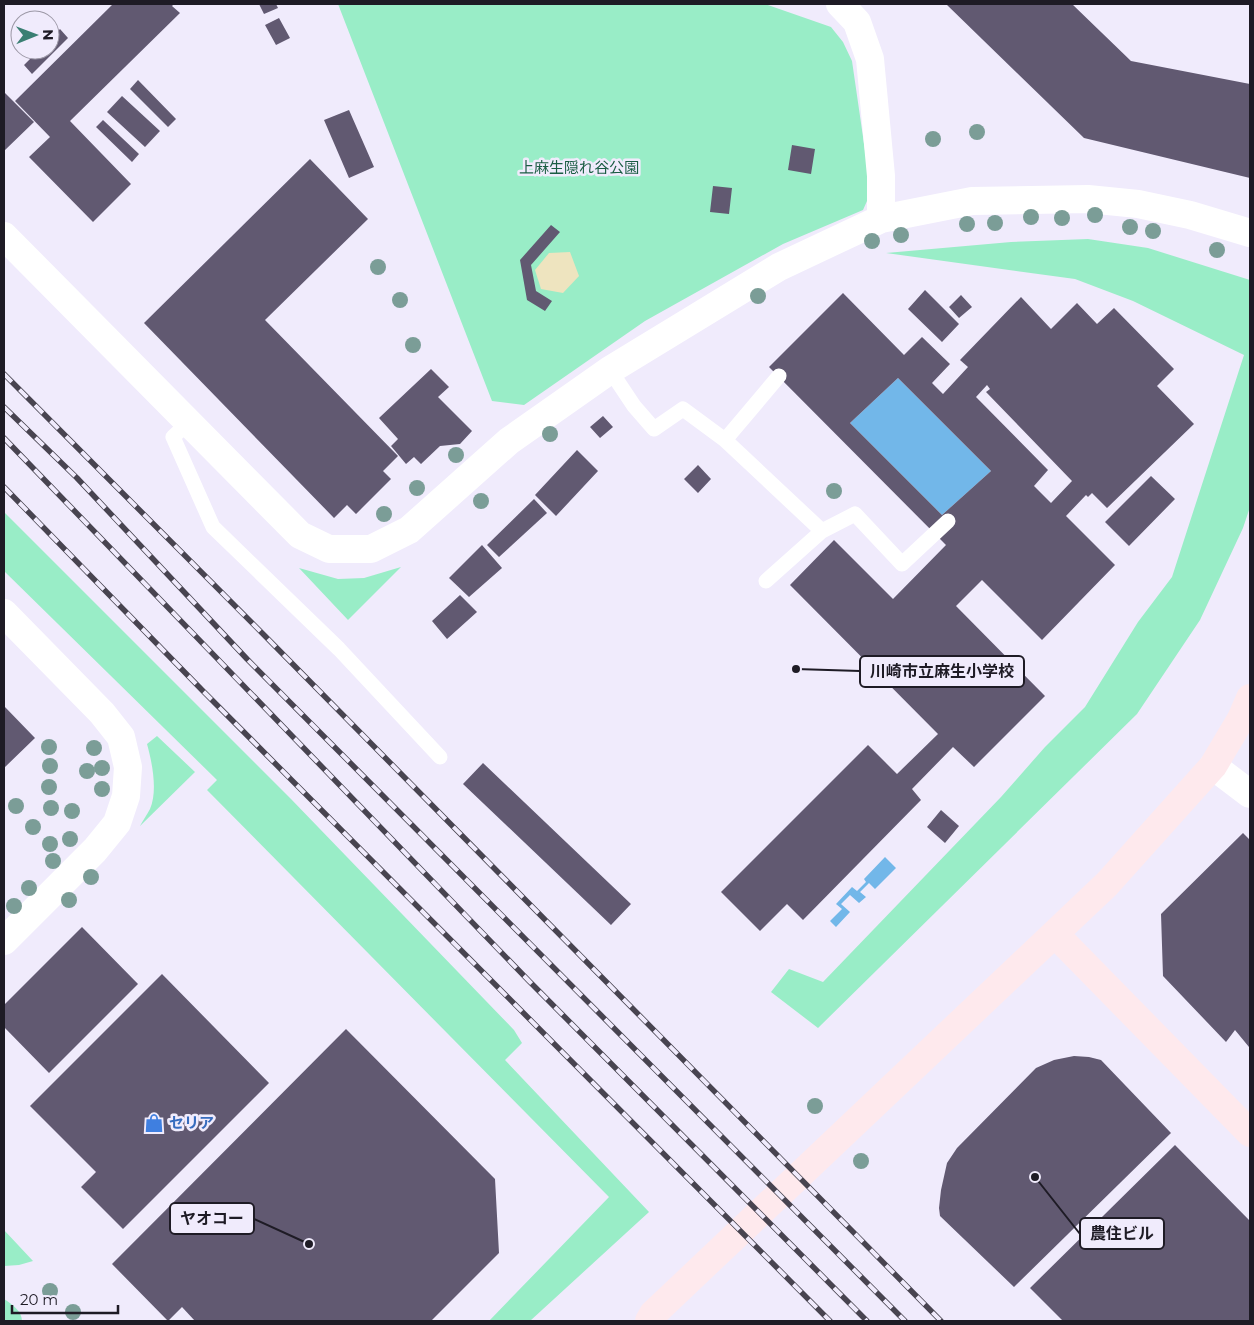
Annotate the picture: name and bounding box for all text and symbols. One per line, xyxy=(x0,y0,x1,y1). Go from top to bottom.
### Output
north arrow xyxy=(10,10,60,60)
text: N xyxy=(39,29,57,41)
park label: 上麻生隠れ谷公園 xyxy=(519,158,639,177)
callout: 川崎市立麻生小学校 xyxy=(860,656,1024,687)
text: 川崎市立麻生小学校 xyxy=(870,662,1014,681)
shop icon: セリア xyxy=(143,1112,165,1134)
place label: セリア xyxy=(169,1113,214,1132)
callout: ヤオコー xyxy=(170,1203,254,1234)
text: ヤオコー xyxy=(180,1209,244,1228)
callout: 農住ビル xyxy=(1080,1218,1164,1249)
text: 農住ビル xyxy=(1090,1224,1154,1243)
scale bar xyxy=(12,1282,119,1314)
text: 20 m xyxy=(20,1290,58,1309)

